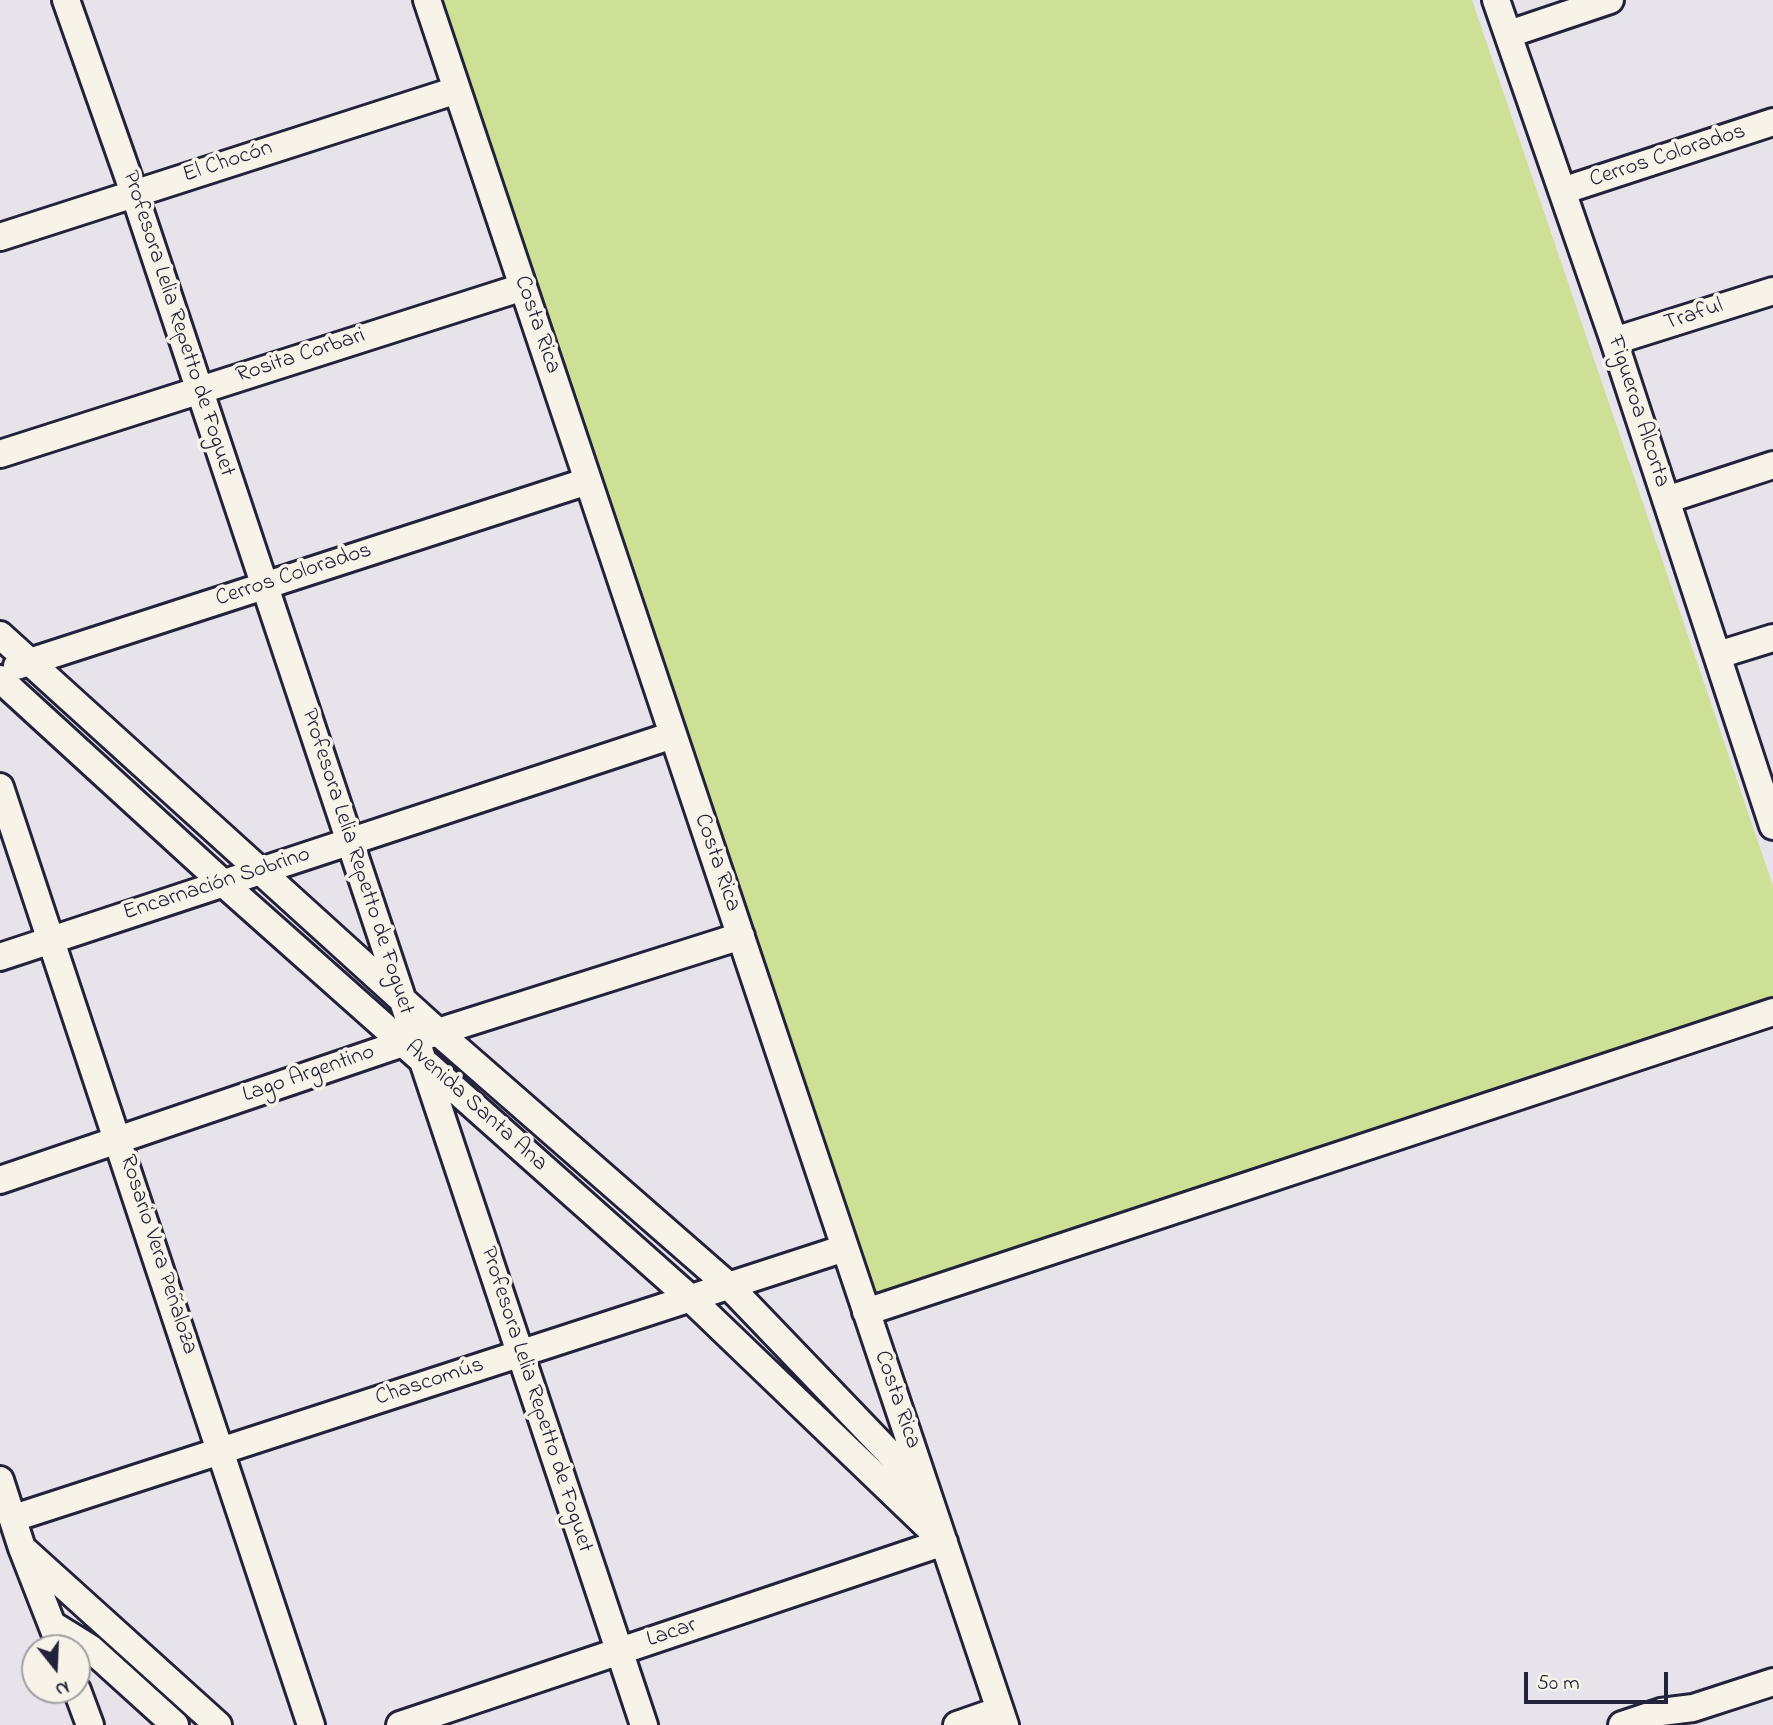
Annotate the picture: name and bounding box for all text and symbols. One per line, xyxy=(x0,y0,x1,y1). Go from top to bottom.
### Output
street label: Cerros Colorados xyxy=(1586,119,1750,195)
street label: El Chocón xyxy=(180,136,276,190)
street label: Profesora Lelia Repetto de Foguet xyxy=(114,167,240,481)
street label: Costa Rica xyxy=(506,272,566,378)
street label: Traful xyxy=(1661,294,1727,338)
street label: Rosita Corbari xyxy=(233,323,369,391)
street label: Figueroa Alcorta xyxy=(1600,333,1674,491)
street label: Cerros Colorados xyxy=(212,538,376,614)
street label: Profesora Lelia Repetto de Foguet xyxy=(293,705,419,1019)
street label: Costa Rica xyxy=(686,810,746,916)
street label: Encarnación Sobrino xyxy=(120,842,314,928)
street label: Avenida Santa Ana xyxy=(398,1036,552,1178)
street label: Lago Argentino xyxy=(240,1040,378,1110)
street label: Rosario Vera Peñaloza xyxy=(112,1152,202,1358)
street label: Profesora Lelia Repetto de Foguet xyxy=(472,1243,598,1557)
street label: Costa Rica xyxy=(866,1347,926,1453)
street label: Chascomús xyxy=(372,1352,488,1414)
street label: Lacar xyxy=(644,1613,700,1655)
north arrow xyxy=(21,1634,91,1704)
scale bar xyxy=(1528,1658,1672,1702)
text: 50 m xyxy=(1537,1669,1580,1699)
text: N xyxy=(52,1673,72,1702)

